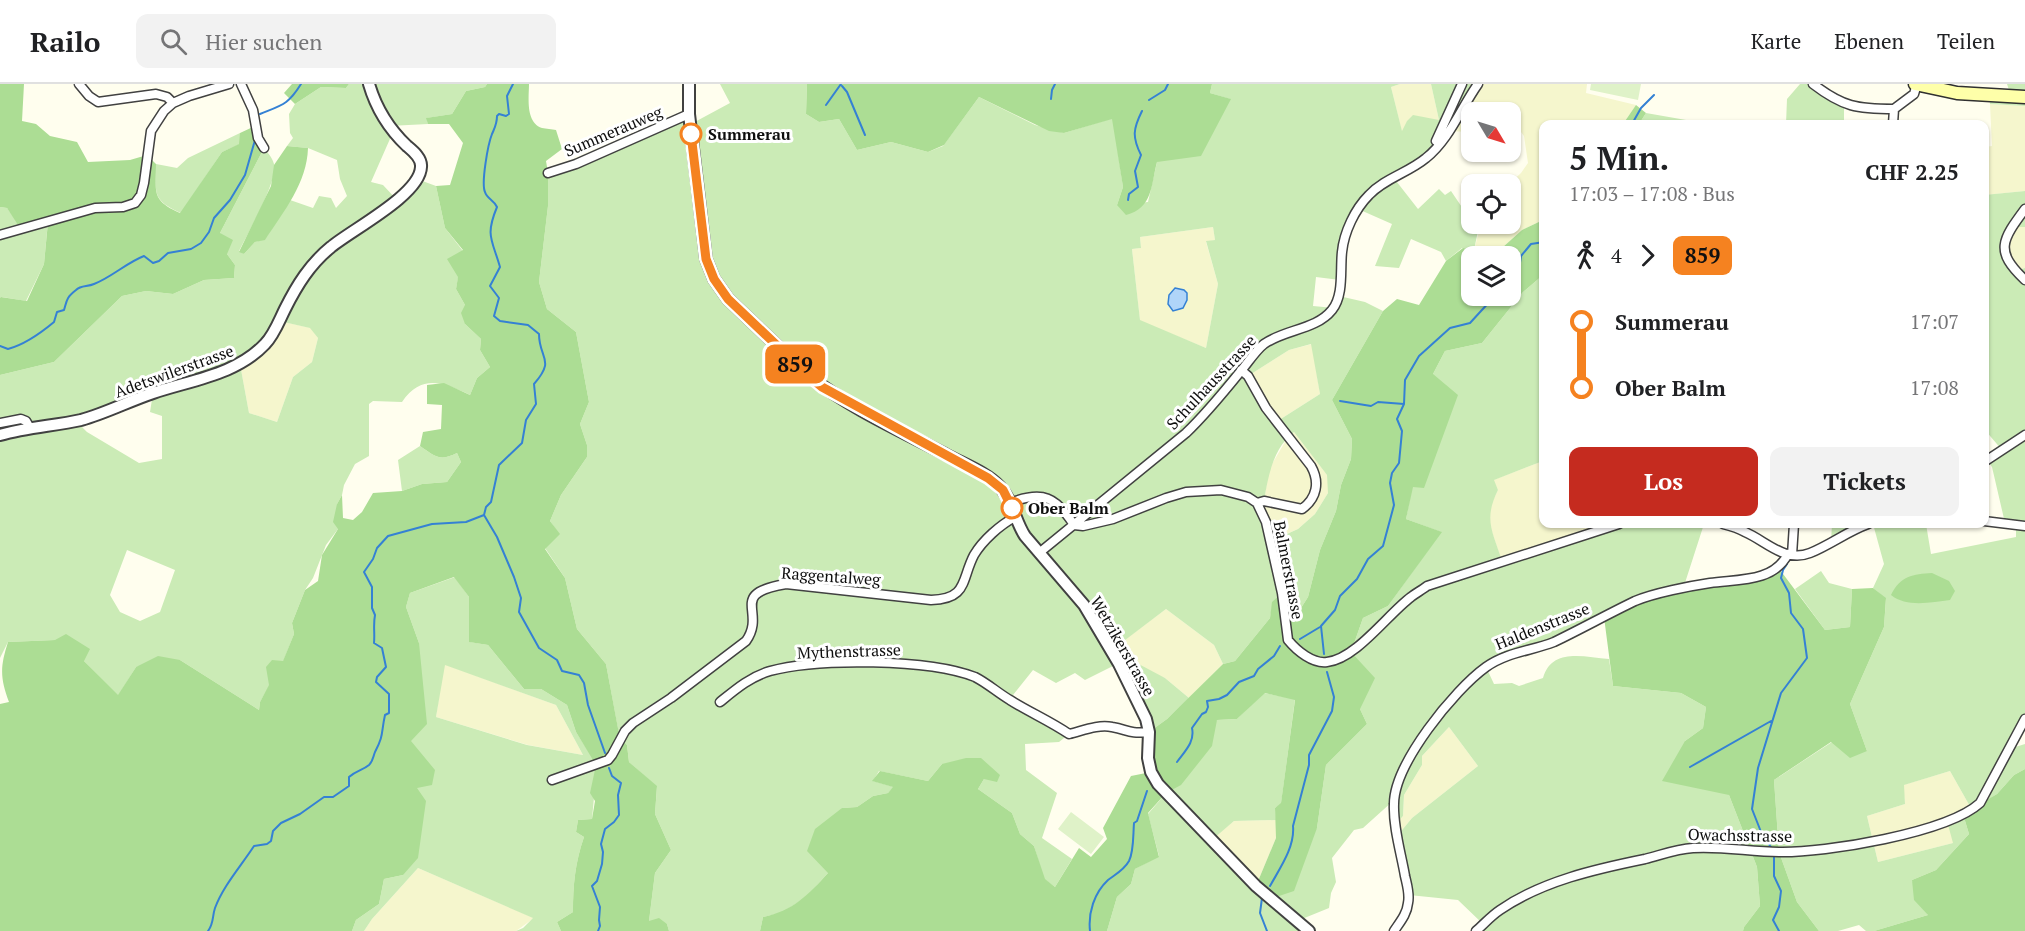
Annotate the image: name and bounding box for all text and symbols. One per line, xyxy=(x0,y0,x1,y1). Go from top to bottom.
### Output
search box xyxy=(136,14,556,68)
text: Railo xyxy=(30,23,100,60)
icon: search xyxy=(157,25,190,58)
text: Hier suchen xyxy=(205,27,322,56)
text: Karte xyxy=(1751,27,1801,55)
text: Ebenen xyxy=(1834,27,1904,55)
text: Teilen xyxy=(1937,27,1995,55)
street label: Summerauweg xyxy=(560,100,666,162)
north arrow xyxy=(1461,102,1521,162)
map controls xyxy=(1461,102,1521,306)
marker: Summerau xyxy=(680,123,702,145)
place label: Summerau xyxy=(708,123,791,145)
text: 5 Min. xyxy=(1569,136,1669,179)
text: CHF 2.25 xyxy=(1865,157,1959,186)
button: locate xyxy=(1461,174,1521,234)
text: 17:03 – 17:08 · Bus xyxy=(1569,180,1735,207)
icon: walk xyxy=(1569,239,1602,272)
icon: forward xyxy=(1631,239,1664,272)
text: 859 xyxy=(1685,241,1720,269)
text: 4 xyxy=(1611,242,1622,269)
button: layers xyxy=(1461,246,1521,306)
text: Summerau xyxy=(1615,307,1729,336)
text: 17:07 xyxy=(1910,308,1959,335)
street label: Schulhausstrasse xyxy=(1161,330,1261,434)
street label: Adetswilerstrasse xyxy=(111,339,237,403)
line badge: 859 xyxy=(760,344,830,384)
text: 859 xyxy=(777,350,813,378)
text: Ober Balm xyxy=(1615,373,1726,402)
text: 17:08 xyxy=(1910,374,1959,401)
button: Los xyxy=(1569,447,1758,516)
button: Tickets xyxy=(1770,447,1959,516)
marker: Ober Balm xyxy=(1001,497,1023,519)
place label: Ober Balm xyxy=(1028,497,1109,519)
street label: Balmerstrasse xyxy=(1269,519,1309,621)
street label: Raggentalweg xyxy=(781,562,882,590)
street label: Wetzikerstrasse xyxy=(1086,592,1160,700)
street label: Haldenstrasse xyxy=(1492,597,1592,655)
street label: Mythenstrasse xyxy=(797,638,901,664)
street label: Owachsstrasse xyxy=(1688,823,1792,847)

